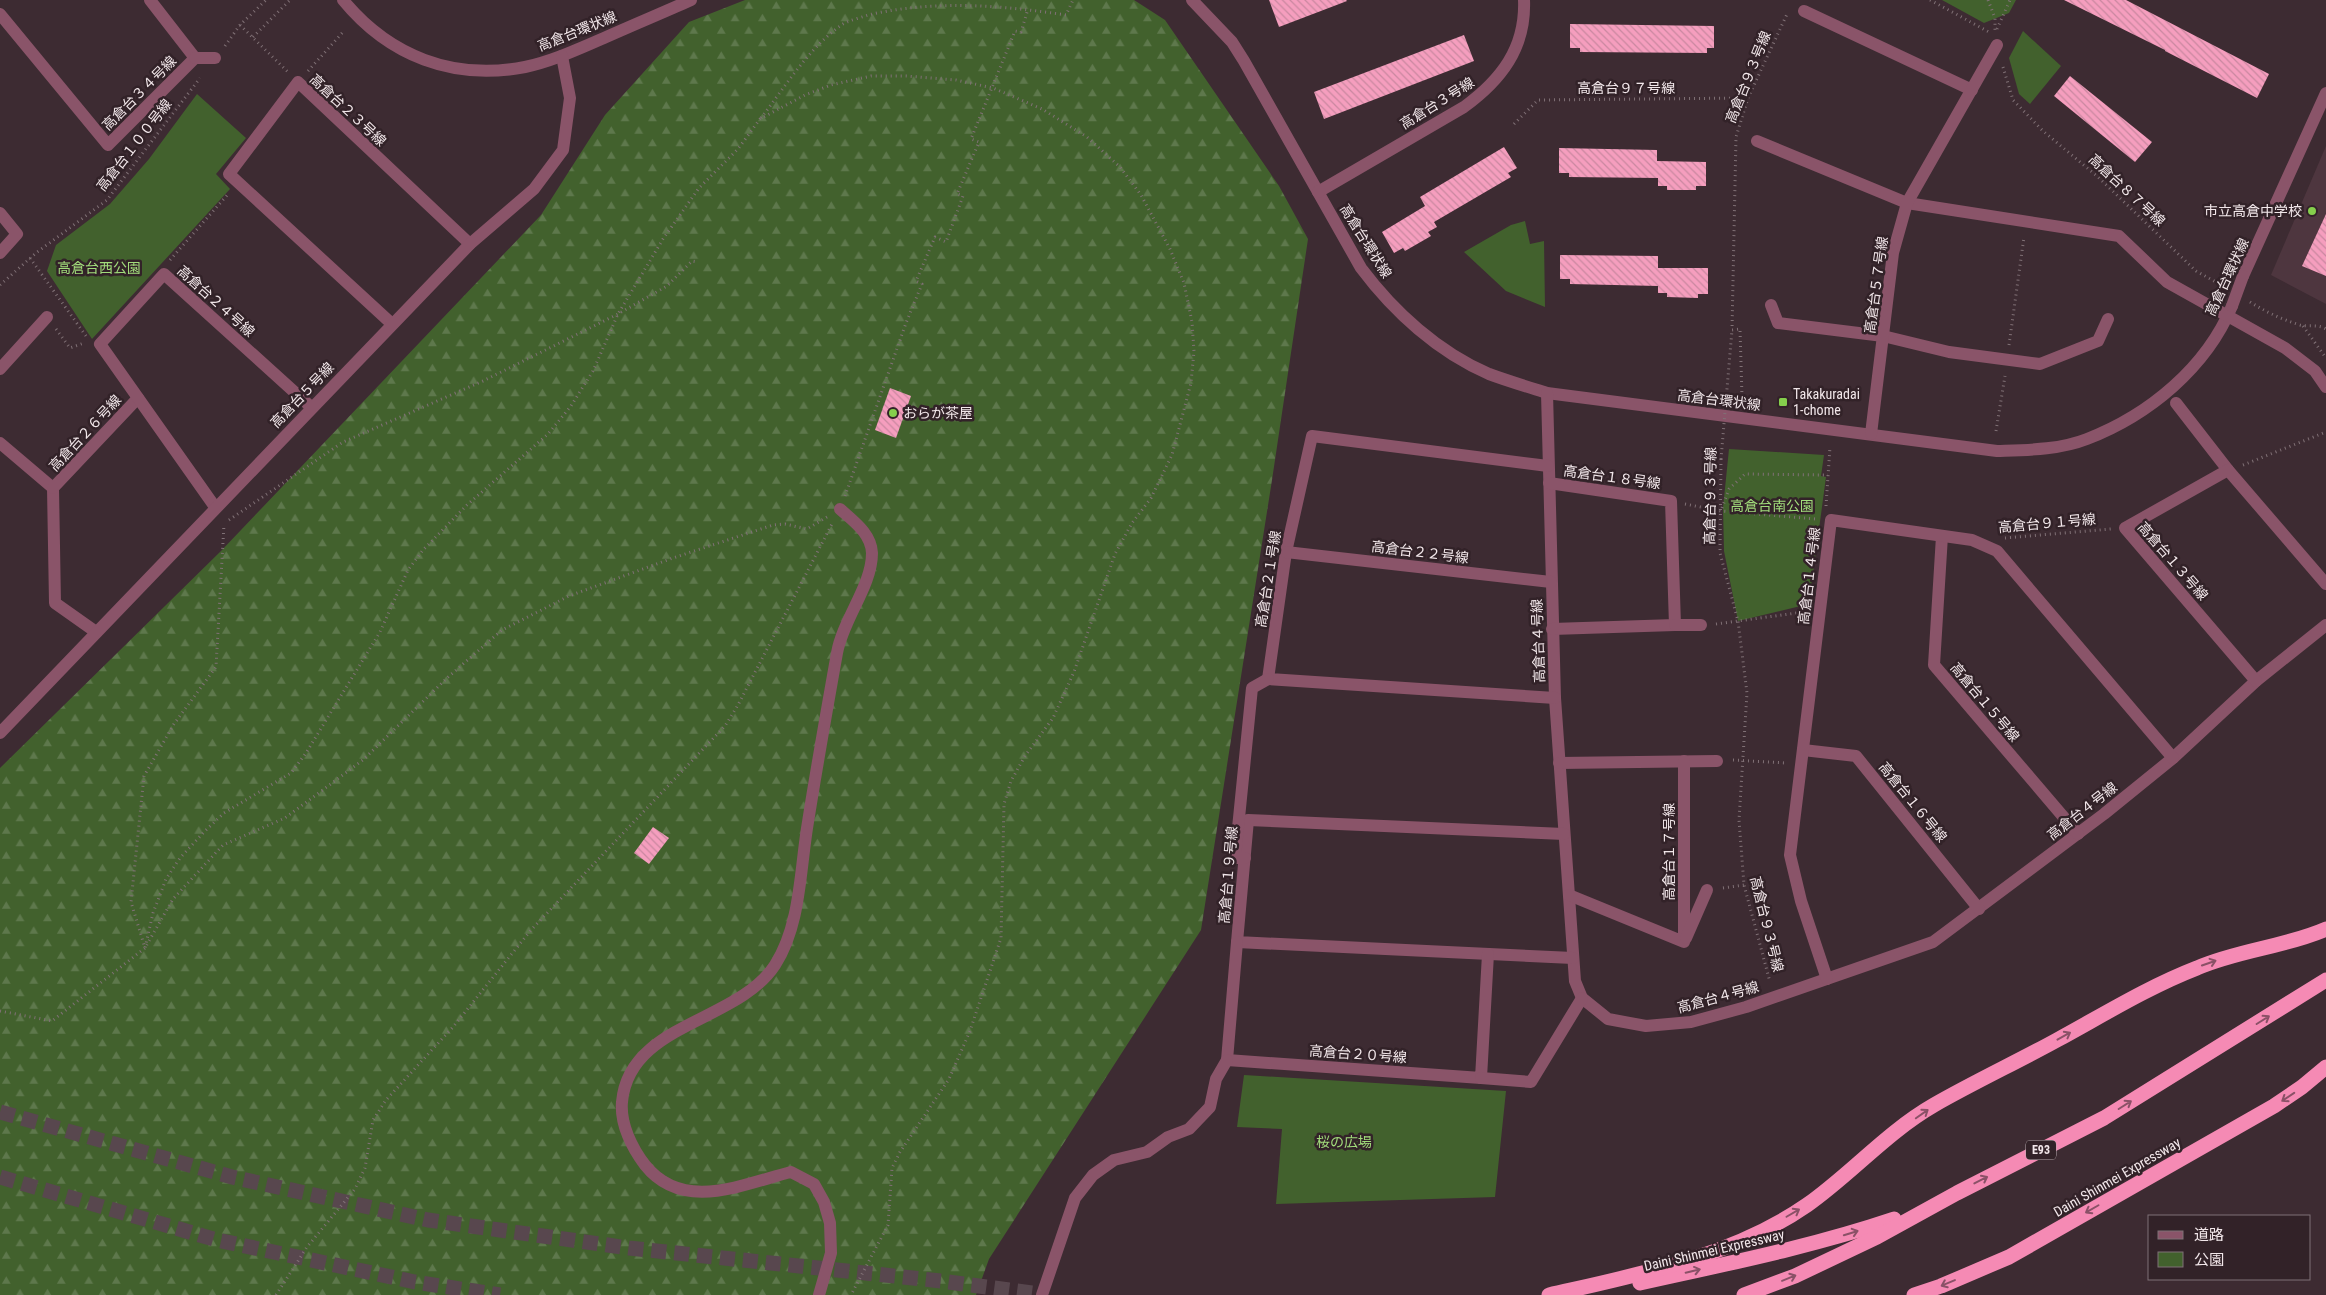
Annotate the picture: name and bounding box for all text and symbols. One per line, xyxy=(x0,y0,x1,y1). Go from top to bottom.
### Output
street label: 高倉台環状線 xyxy=(535,8,619,54)
street label: 高倉台９３号線 xyxy=(1722,29,1774,125)
street label: 高倉台３４号線 xyxy=(99,53,179,133)
street label: 高倉台２３号線 xyxy=(307,71,389,149)
street label: 高倉台３号線 xyxy=(1397,74,1477,132)
street label: 高倉台９７号線 xyxy=(1577,80,1675,96)
street label: 高倉台１００号線 xyxy=(93,96,175,194)
street label: 高倉台８７号線 xyxy=(2086,151,2168,229)
street label: 高倉台環状線 xyxy=(1337,201,1395,281)
place label: 市立高倉中学校 xyxy=(2204,203,2302,219)
marker: 市立高倉中学校 xyxy=(2306,205,2318,217)
street label: 高倉台５７号線 xyxy=(1861,235,1891,335)
street label: 高倉台環状線 xyxy=(2202,236,2252,318)
park label: 高倉台西公園 xyxy=(57,260,141,276)
street label: 高倉台２４号線 xyxy=(174,262,258,340)
street label: 高倉台５号線 xyxy=(267,359,337,431)
place label: Takakuradai 1-chome xyxy=(1793,386,1860,418)
street label: 高倉台環状線 xyxy=(1676,387,1762,413)
street label: 高倉台２６号線 xyxy=(46,392,124,474)
marker: Takakuradai 1-chome xyxy=(1777,396,1789,408)
place label: おらが茶屋 xyxy=(903,405,973,421)
marker: おらが茶屋 xyxy=(887,407,899,419)
street label: 高倉台９３号線 xyxy=(1701,447,1719,545)
street label: 高倉台１８号線 xyxy=(1562,462,1662,492)
park label: 高倉台南公園 xyxy=(1730,498,1814,514)
street label: 高倉台９１号線 xyxy=(1997,511,2097,535)
street label: 高倉台１３号線 xyxy=(2135,519,2211,603)
street label: 高倉台１４号線 xyxy=(1795,526,1823,626)
street label: 高倉台２１号線 xyxy=(1252,529,1284,629)
street label: 高倉台２２号線 xyxy=(1370,538,1470,566)
street label: 高倉台４号線 xyxy=(1529,599,1547,683)
street label: 高倉台１５号線 xyxy=(1947,659,2023,745)
street label: 高倉台１６号線 xyxy=(1876,759,1950,845)
street label: 高倉台４号線 xyxy=(2044,779,2120,843)
street label: 高倉台１７号線 xyxy=(1661,803,1677,901)
street label: 高倉台１９号線 xyxy=(1216,825,1240,925)
street label: 高倉台９３号線 xyxy=(1747,875,1787,973)
one-way arrow xyxy=(2201,958,2217,967)
street label: 高倉台４号線 xyxy=(1675,978,1761,1016)
one-way arrow xyxy=(2256,1014,2270,1024)
one-way arrow xyxy=(2057,1031,2072,1041)
street label: 高倉台２０号線 xyxy=(1309,1043,1407,1065)
one-way arrow xyxy=(2281,1092,2295,1102)
one-way arrow xyxy=(2118,1100,2132,1111)
one-way arrow xyxy=(1915,1109,1929,1119)
park label: 桜の広場 xyxy=(1316,1134,1372,1150)
street label: Daini Shinmei Expressway xyxy=(2051,1134,2183,1220)
road number: E93 xyxy=(2026,1140,2056,1160)
one-way arrow xyxy=(1973,1175,1988,1184)
one-way arrow xyxy=(2086,1205,2100,1215)
one-way arrow xyxy=(1786,1207,1800,1217)
legend xyxy=(2148,1215,2311,1280)
street label: Daini Shinmei Expressway xyxy=(1642,1226,1786,1274)
text: 道路 xyxy=(2194,1226,2224,1244)
one-way arrow xyxy=(1843,1228,1859,1238)
text: 公園 xyxy=(2194,1251,2224,1269)
one-way arrow xyxy=(1685,1266,1701,1275)
one-way arrow xyxy=(1782,1272,1797,1281)
one-way arrow xyxy=(1941,1279,1956,1288)

